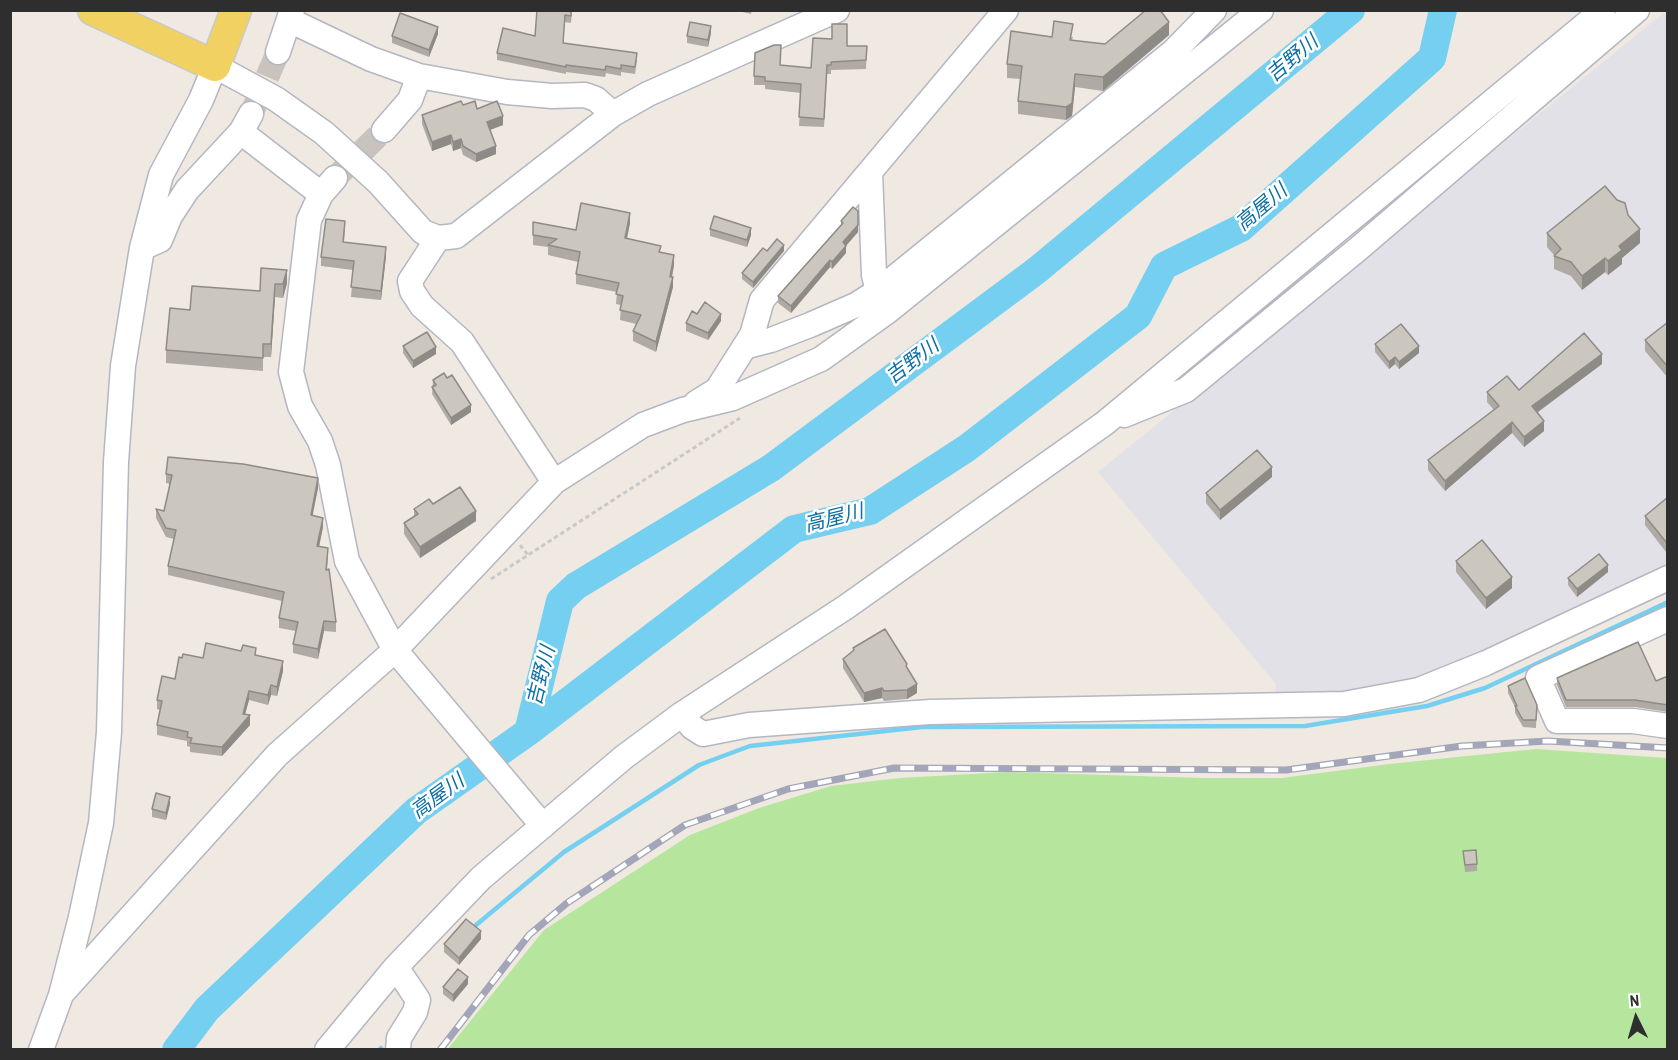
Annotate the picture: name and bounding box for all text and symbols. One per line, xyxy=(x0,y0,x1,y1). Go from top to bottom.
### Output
water label: 吉野川 xyxy=(1262,31,1324,87)
water label: 高屋川 xyxy=(1231,180,1293,236)
water label: 吉野川 xyxy=(882,334,944,390)
water label: 高屋川 xyxy=(802,500,866,538)
water label: 吉野川 xyxy=(523,644,561,708)
water label: 高屋川 xyxy=(407,770,469,824)
north arrow xyxy=(1606,988,1666,1048)
text: N xyxy=(1629,989,1640,1011)

